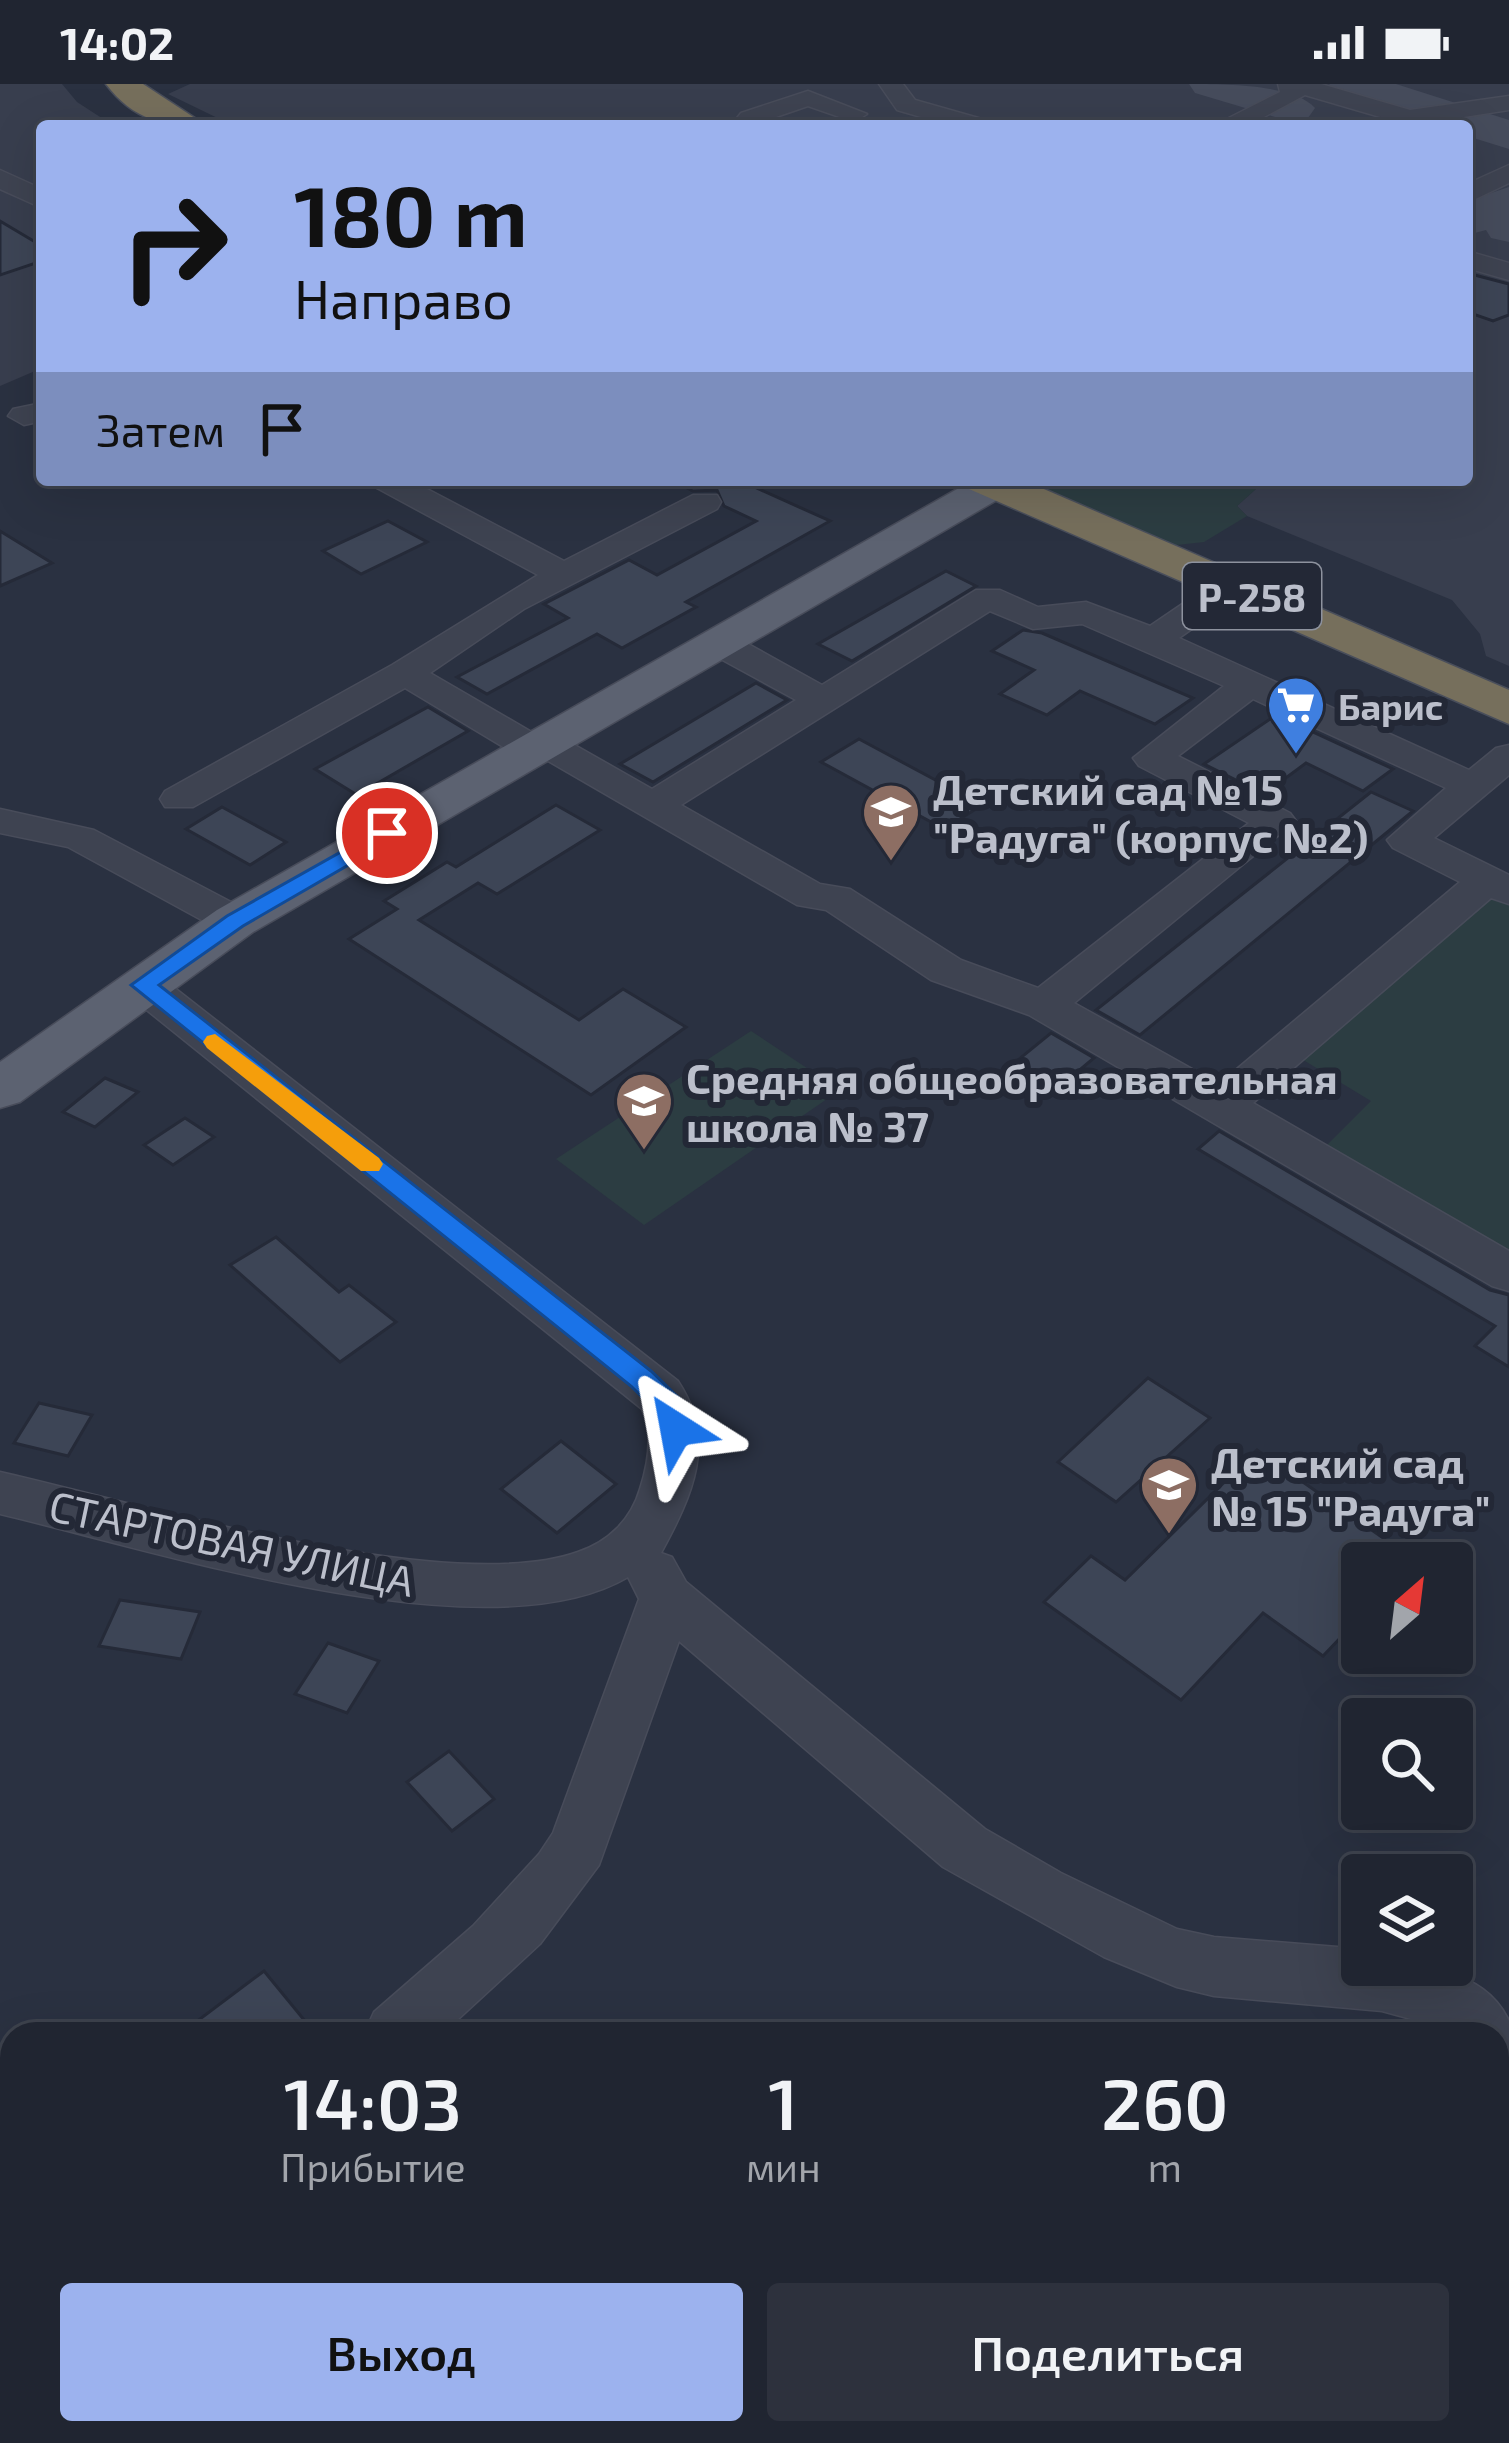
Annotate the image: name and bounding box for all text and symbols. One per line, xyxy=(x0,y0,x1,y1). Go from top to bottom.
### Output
text: 14:02 xyxy=(60,15,174,69)
text: 180 m xyxy=(294,163,528,264)
icon: right xyxy=(96,168,252,324)
text: Направо xyxy=(294,265,513,330)
icon: arrive xyxy=(249,396,315,462)
text: Затем xyxy=(96,402,225,456)
road number: Р-258 xyxy=(1183,563,1321,629)
supermarket icon: Барис xyxy=(1265,674,1327,756)
place label: Барис xyxy=(1338,684,1443,727)
place label: Детский сад №15 "Радуга" (корпус №2) xyxy=(933,763,1368,862)
school or university icon: Детский сад №15 "Радуга" (корпус №2) xyxy=(860,781,922,863)
pin xyxy=(336,782,438,884)
icon: arrive xyxy=(354,800,420,866)
place label: Средняя общеобразовательная школа № 37 xyxy=(686,1052,1338,1150)
school or university icon: Средняя общеобразовательная школа № 37 xyxy=(613,1070,675,1152)
position arrow xyxy=(613,1366,739,1492)
place label: Детский сад № 15 "Радуга" xyxy=(1211,1436,1491,1535)
school or university icon: Детский сад № 15 "Радуга" xyxy=(1138,1454,1200,1536)
street label: СТАРТОВАЯ УЛИЦА xyxy=(45,1479,419,1605)
north arrow xyxy=(1341,1542,1473,1674)
map controls xyxy=(1341,1542,1473,1986)
button: search xyxy=(1341,1698,1473,1830)
button: layers xyxy=(1341,1854,1473,1986)
text: 14:03 xyxy=(284,2058,462,2144)
text: 1 xyxy=(768,2058,798,2144)
text: 260 xyxy=(1101,2058,1229,2144)
text: Прибытие xyxy=(280,2143,466,2190)
text: мин xyxy=(746,2143,821,2190)
text: m xyxy=(1148,2143,1182,2190)
button: Выход xyxy=(60,2283,743,2421)
button: Поделиться xyxy=(767,2283,1449,2421)

